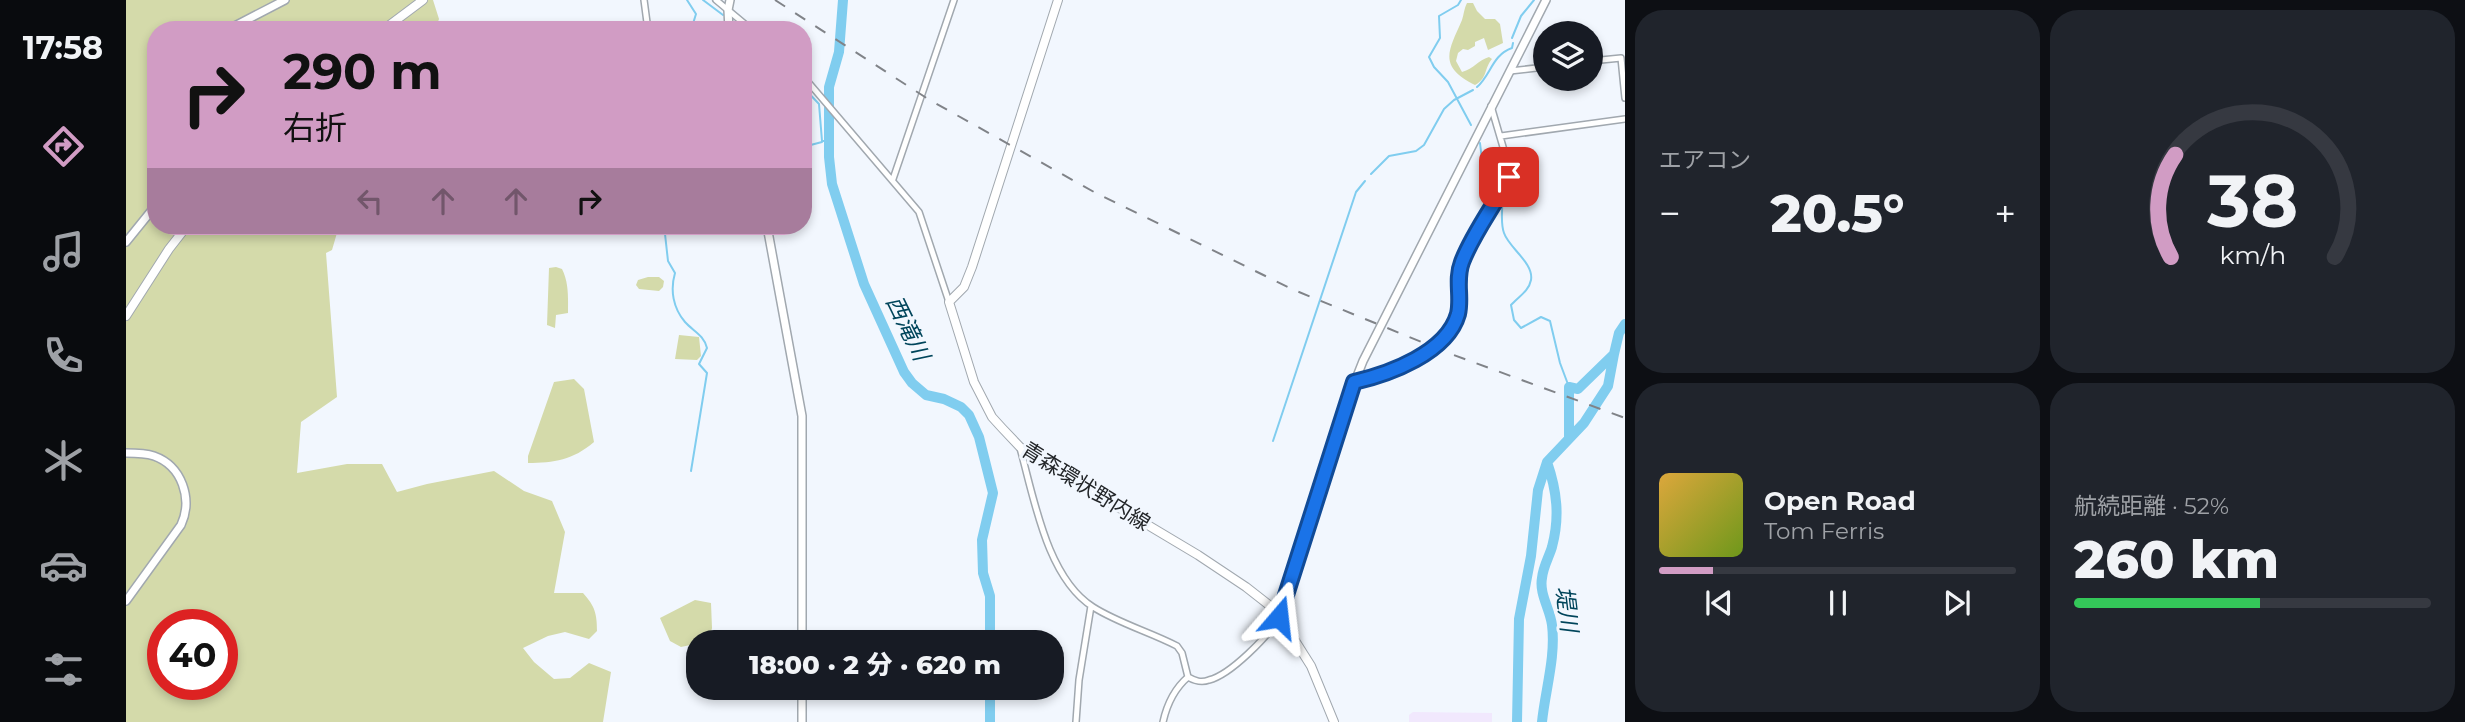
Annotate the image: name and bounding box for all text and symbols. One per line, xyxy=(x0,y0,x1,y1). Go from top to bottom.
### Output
map controls xyxy=(1533,21,1603,91)
button: layers xyxy=(1533,21,1603,91)
text: 17:58 xyxy=(23,28,103,67)
text: 290 m xyxy=(283,42,442,101)
icon: right xyxy=(168,49,259,140)
text: 右折 xyxy=(283,108,347,147)
icon: directions xyxy=(39,122,88,171)
text: エアコン xyxy=(1659,146,1751,174)
pin xyxy=(1479,147,1539,207)
icon: arrive xyxy=(1490,158,1528,196)
text: 38 xyxy=(2206,158,2298,246)
icon: left xyxy=(351,182,389,220)
icon: ahead xyxy=(424,182,462,220)
icon: ahead xyxy=(497,182,535,220)
icon: right xyxy=(570,182,608,220)
text: 20.5° xyxy=(1771,182,1904,245)
text: − xyxy=(1659,190,1681,237)
text: + xyxy=(1994,190,2016,237)
icon: music xyxy=(39,227,88,276)
text: km/h xyxy=(2219,240,2286,270)
water label: 西滝川 xyxy=(880,291,937,368)
icon: phone xyxy=(39,331,88,380)
icon: climate xyxy=(39,436,88,485)
street label: 青森環状野内線 xyxy=(1017,436,1155,536)
text: Open Road xyxy=(1764,485,1916,517)
text: 航続距離 · 52% xyxy=(2074,492,2229,520)
text: Tom Ferris xyxy=(1764,517,1884,545)
text: 260 km xyxy=(2074,528,2279,591)
icon: car xyxy=(39,541,88,590)
position arrow xyxy=(1242,580,1316,654)
water label: 堤川 xyxy=(1550,584,1584,637)
icon: previous xyxy=(1700,584,1738,622)
icon: pause xyxy=(1819,584,1857,622)
icon: next xyxy=(1938,584,1976,622)
speed limit sign: 40 xyxy=(147,609,238,700)
icon: filters xyxy=(39,645,88,694)
text: 18:00 · 2 分 · 620 m xyxy=(749,649,1001,681)

